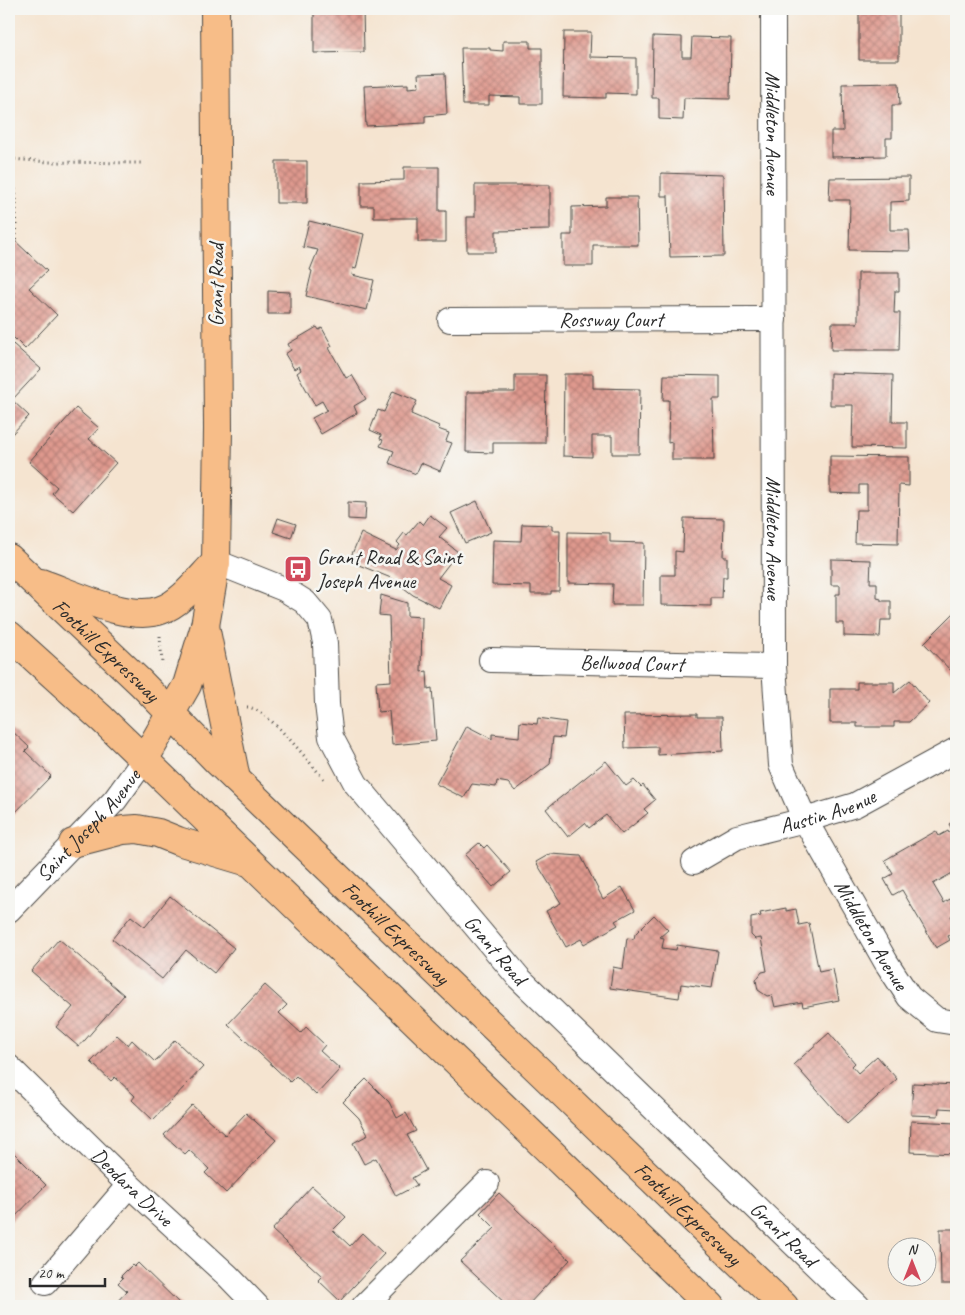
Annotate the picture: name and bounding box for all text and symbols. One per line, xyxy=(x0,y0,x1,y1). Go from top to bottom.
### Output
street label: Middleton Avenue xyxy=(760,71,786,196)
street label: Grant Road xyxy=(203,240,229,327)
street label: Rossway Court xyxy=(559,306,666,333)
street label: Middleton Avenue xyxy=(761,476,787,601)
place label: Grant Road & Saint Joseph Avenue xyxy=(316,544,464,594)
bus stop icon: Grant Road & Saint Joseph Avenue xyxy=(283,554,313,584)
street label: Foothill Expressway xyxy=(47,593,166,709)
street label: Bellwood Court xyxy=(580,649,687,677)
street label: Saint Joseph Avenue xyxy=(30,762,147,887)
street label: Austin Avenue xyxy=(777,783,881,839)
street label: Middleton Avenue xyxy=(829,875,915,996)
street label: Foothill Expressway xyxy=(337,876,456,992)
street label: Grant Road xyxy=(459,910,534,993)
street label: Deodara Drive xyxy=(86,1142,179,1233)
street label: Foothill Expressway xyxy=(629,1157,748,1272)
street label: Grant Road xyxy=(745,1196,825,1275)
north arrow xyxy=(888,1238,938,1288)
text: N xyxy=(908,1241,919,1258)
scale bar xyxy=(30,1255,105,1287)
text: 20 m xyxy=(38,1264,65,1283)

